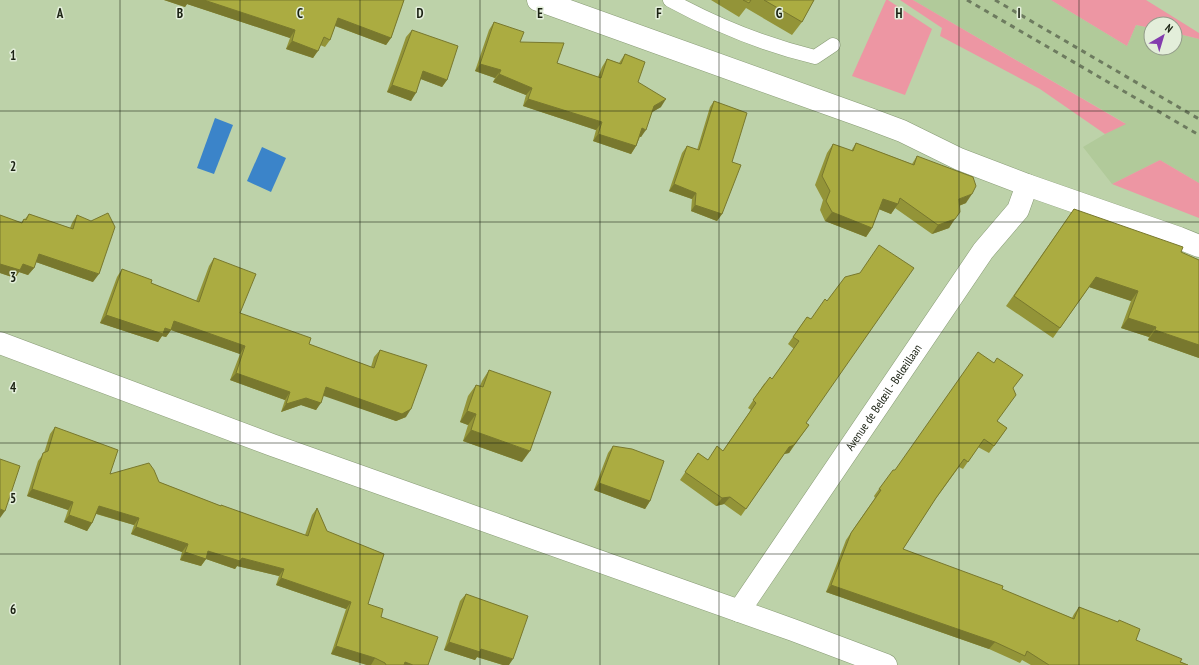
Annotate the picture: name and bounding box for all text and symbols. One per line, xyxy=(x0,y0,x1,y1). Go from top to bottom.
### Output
text: A xyxy=(56,5,64,22)
text: B xyxy=(177,5,183,22)
text: C xyxy=(297,5,303,22)
text: D xyxy=(417,5,424,22)
text: E xyxy=(537,5,543,22)
text: F xyxy=(656,5,662,22)
text: G xyxy=(776,5,783,22)
text: H xyxy=(896,5,903,22)
text: I xyxy=(1017,5,1021,22)
north arrow xyxy=(1143,16,1183,56)
text: N xyxy=(1163,21,1176,35)
text: 1 xyxy=(10,47,16,64)
text: 2 xyxy=(10,158,16,175)
text: 3 xyxy=(10,269,16,286)
street label: Avenue de Belœil - Belœillaan xyxy=(842,341,925,453)
text: 4 xyxy=(10,379,17,396)
text: 5 xyxy=(10,490,16,507)
text: 6 xyxy=(10,601,16,618)

